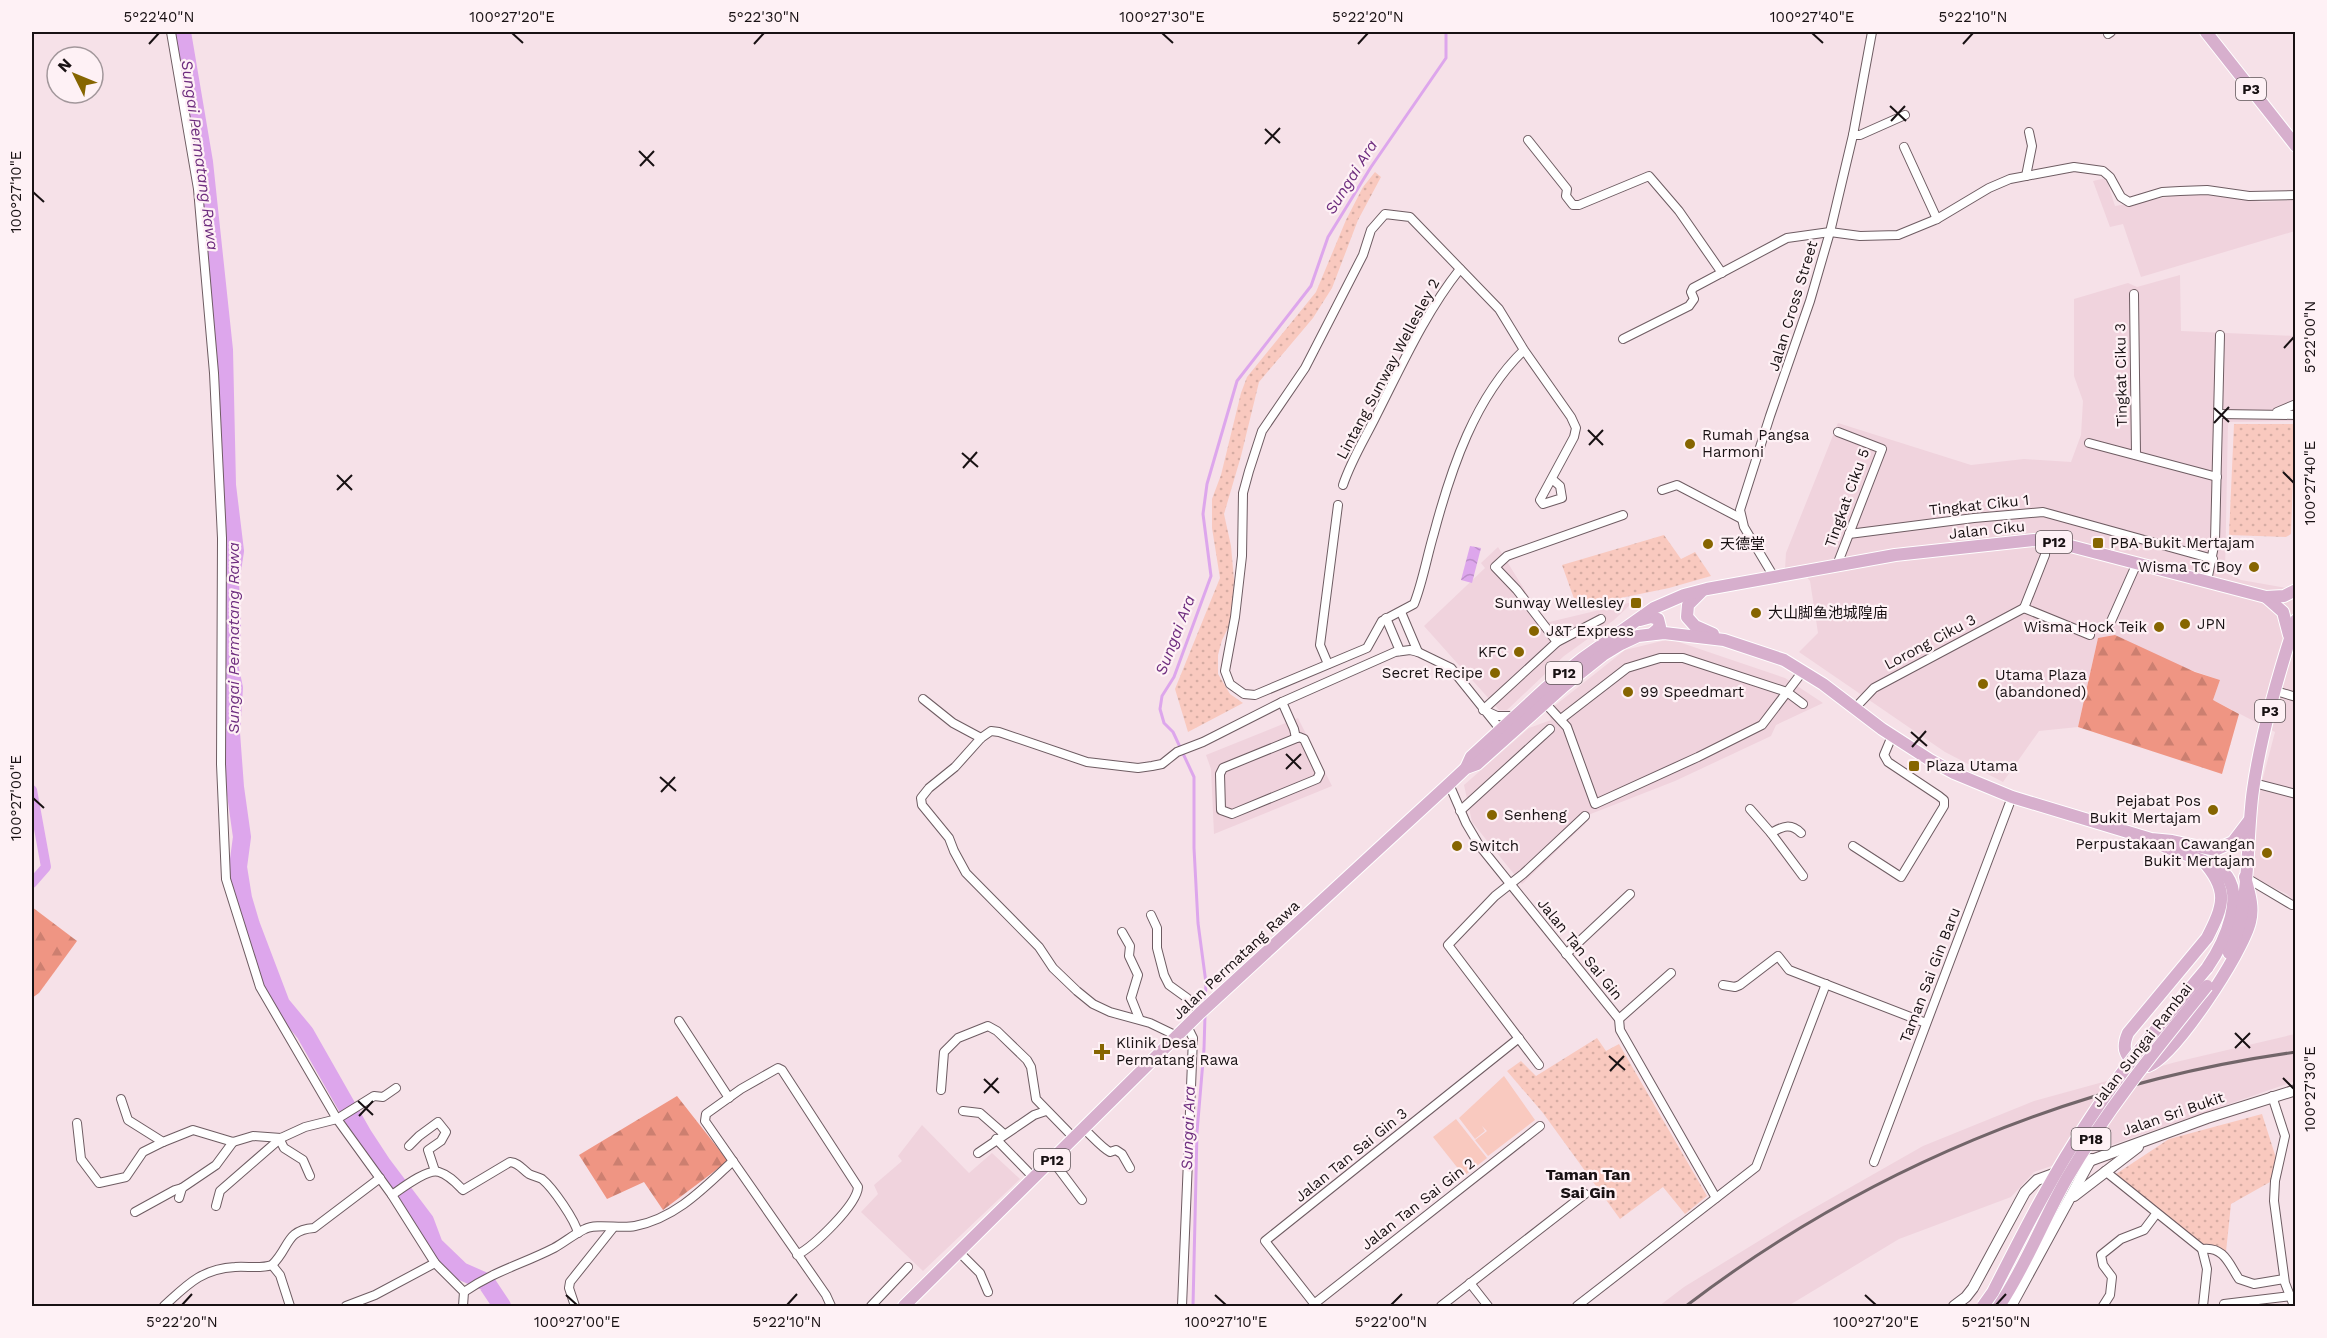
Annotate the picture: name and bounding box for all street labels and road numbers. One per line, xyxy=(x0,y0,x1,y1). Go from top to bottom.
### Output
road number: P3 xyxy=(2236,78,2266,100)
street label: Jalan Cross Street xyxy=(1765,238,1822,373)
street label: Lintang Sunway Wellesley 2 xyxy=(1333,276,1443,462)
street label: Tingkat Ciku 3 xyxy=(2111,323,2131,427)
street label: Tingkat Ciku 5 xyxy=(1821,446,1873,550)
street label: Tingkat Ciku 1 xyxy=(1928,491,2030,519)
street label: Jalan Ciku xyxy=(1948,517,2026,543)
road number: P12 xyxy=(2036,531,2072,553)
street label: Lorong Ciku 3 xyxy=(1881,610,1979,674)
road number: P12 xyxy=(1546,662,1582,684)
road number: P3 xyxy=(2255,700,2285,722)
street label: Jalan Tan Sai Gin xyxy=(1534,895,1626,1003)
street label: Jalan Permatang Rawa xyxy=(1169,896,1303,1023)
street label: Taman Sai Gin Baru xyxy=(1896,905,1964,1045)
street label: Jalan Sungai Rambai xyxy=(2088,979,2196,1111)
street label: Jalan Sri Bukit xyxy=(2120,1088,2227,1140)
street label: Jalan Tan Sai Gin 3 xyxy=(1291,1104,1411,1206)
road number: P18 xyxy=(2072,1128,2110,1150)
road number: P12 xyxy=(1034,1149,1070,1171)
street label: Jalan Tan Sai Gin 2 xyxy=(1358,1154,1478,1254)

